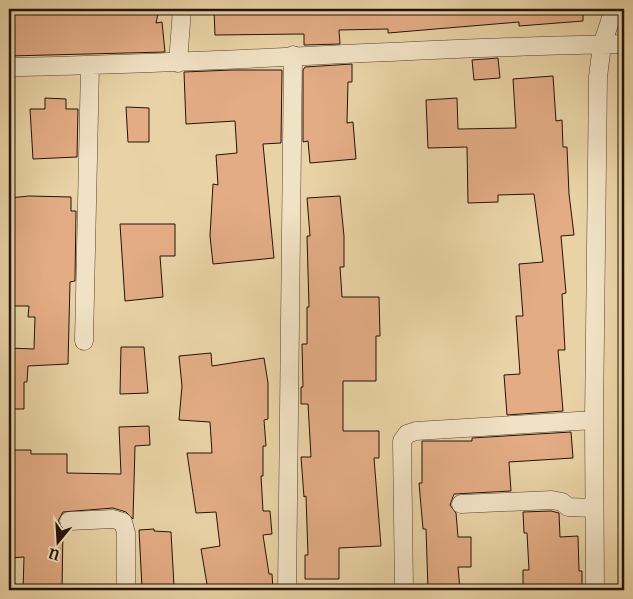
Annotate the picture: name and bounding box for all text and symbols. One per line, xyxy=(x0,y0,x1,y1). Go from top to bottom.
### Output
north arrow xyxy=(32,516,82,566)
text: U xyxy=(46,544,63,564)

